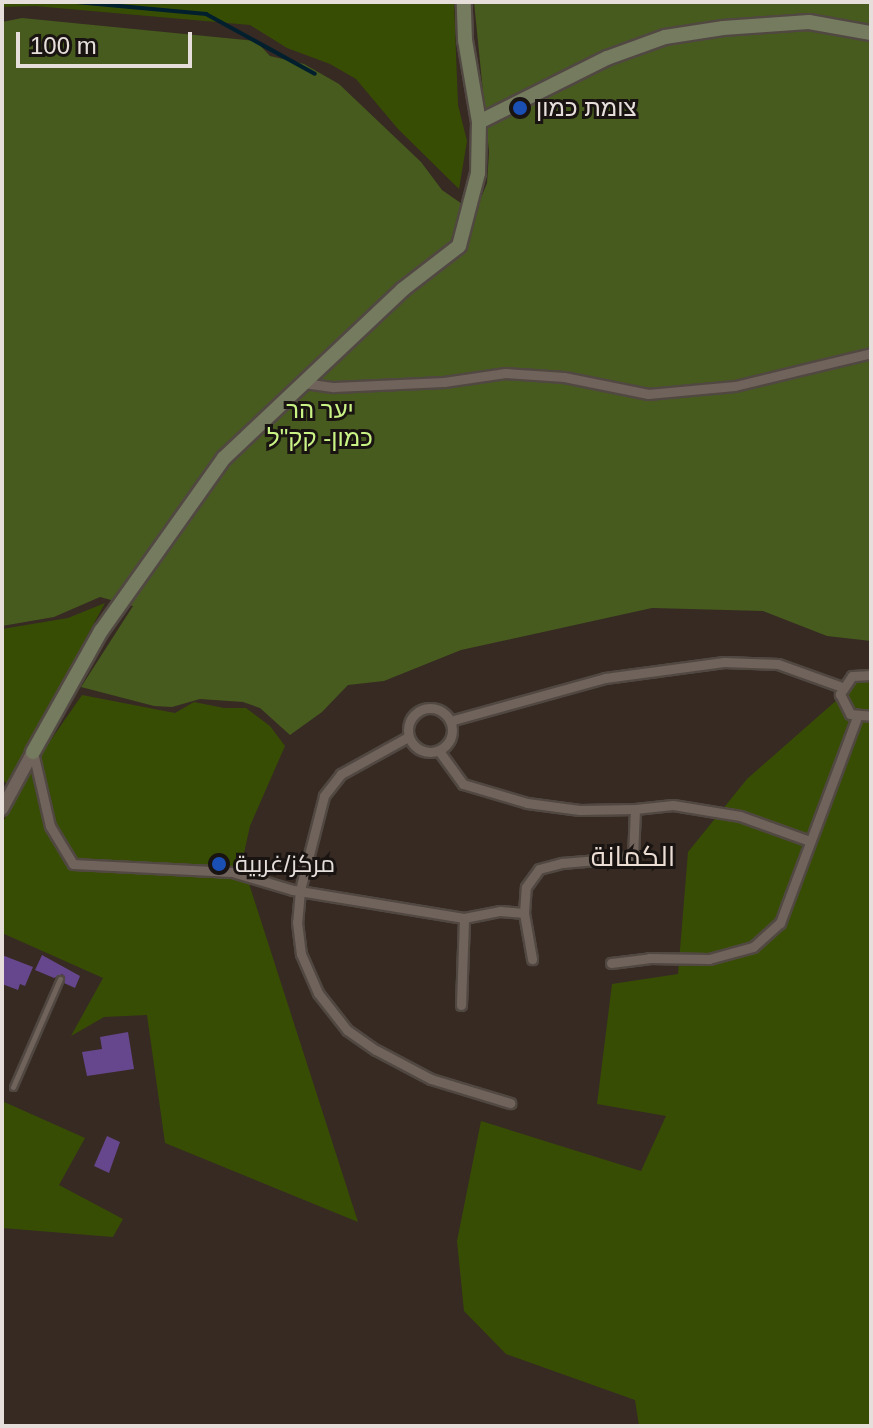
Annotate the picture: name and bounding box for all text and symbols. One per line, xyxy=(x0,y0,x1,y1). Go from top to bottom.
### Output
scale bar xyxy=(20,16,196,66)
text: 100 m xyxy=(30,32,97,59)
place label: צומת כמון xyxy=(536,94,637,122)
marker: צומת כמון xyxy=(511,99,529,117)
park label: יער הר כמון- קק"ל xyxy=(267,396,373,452)
district label: الكمانة xyxy=(591,840,675,874)
place label: مركز/غربية xyxy=(235,850,335,878)
marker: مركز/غربية xyxy=(210,855,228,873)

